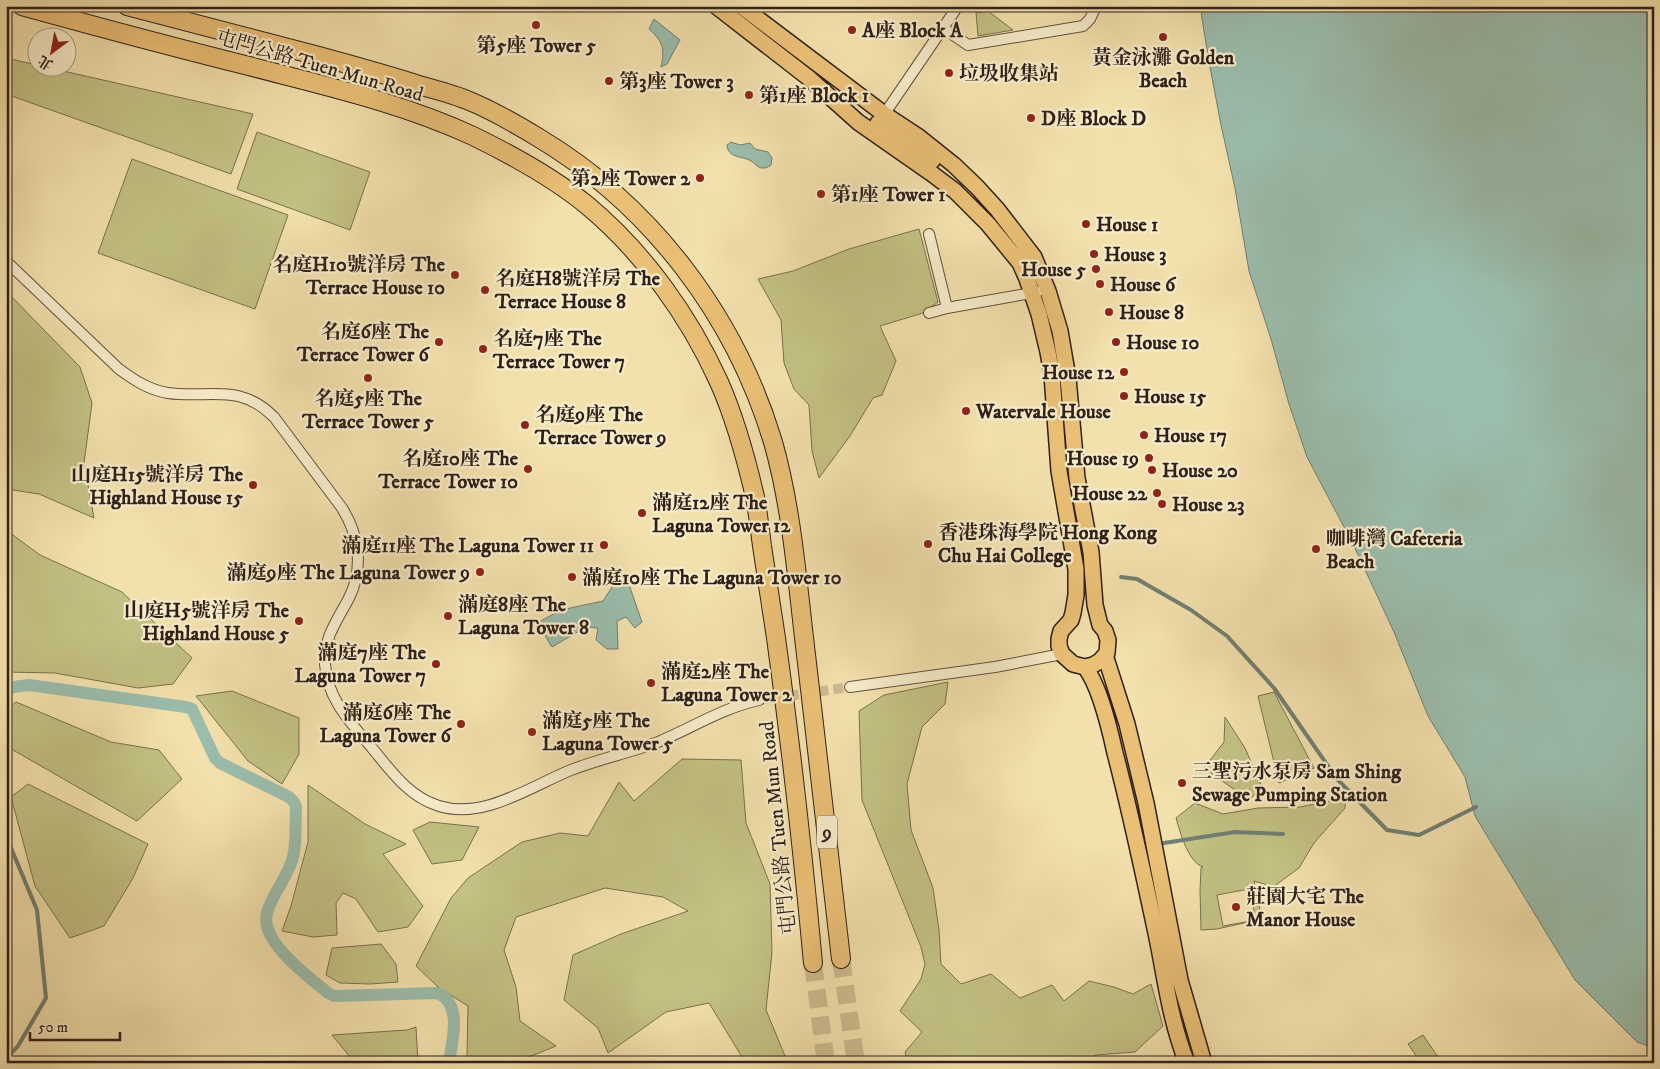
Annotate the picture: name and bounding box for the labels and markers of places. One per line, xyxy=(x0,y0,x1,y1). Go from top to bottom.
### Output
marker: 第5座 Tower 5 xyxy=(530,19,542,31)
place label: A座 Block A xyxy=(861,19,964,44)
marker: A座 Block A xyxy=(846,24,858,36)
marker: 黃金泳灘 Golden Beach xyxy=(1157,31,1169,43)
place label: 第5座 Tower 5 xyxy=(476,34,596,59)
place label: 黃金泳灘 Golden Beach xyxy=(1092,46,1235,94)
place label: 垃圾收集站 xyxy=(959,62,1059,87)
marker: 垃圾收集站 xyxy=(943,67,955,79)
place label: 第3座 Tower 3 xyxy=(619,70,734,95)
marker: 第3座 Tower 3 xyxy=(603,75,615,87)
place label: 第1座 Block 1 xyxy=(759,84,869,109)
marker: 第1座 Block 1 xyxy=(743,89,755,101)
place label: D座 Block D xyxy=(1041,107,1146,132)
marker: D座 Block D xyxy=(1025,112,1037,124)
place label: 第2座 Tower 2 xyxy=(571,167,691,192)
marker: 第2座 Tower 2 xyxy=(694,172,706,184)
place label: 第1座 Tower 1 xyxy=(831,183,945,208)
marker: 第1座 Tower 1 xyxy=(815,188,827,200)
place label: House 1 xyxy=(1096,213,1158,238)
marker: House 1 xyxy=(1080,218,1092,230)
place label: House 3 xyxy=(1104,243,1167,268)
marker: House 3 xyxy=(1088,248,1100,260)
place label: 名庭H10號洋房 The Terrace House 10 xyxy=(272,253,446,301)
place label: House 5 xyxy=(1021,258,1086,283)
marker: House 5 xyxy=(1090,263,1102,275)
place label: 名庭H8號洋房 The Terrace House 8 xyxy=(494,267,661,315)
marker: 名庭H10號洋房 The Terrace House 10 xyxy=(449,269,461,281)
place label: House 6 xyxy=(1110,273,1177,298)
marker: House 6 xyxy=(1094,278,1106,290)
marker: 名庭H8號洋房 The Terrace House 8 xyxy=(479,284,491,296)
place label: House 8 xyxy=(1119,301,1184,326)
marker: House 8 xyxy=(1103,306,1115,318)
place label: 名庭6座 The Terrace Tower 6 xyxy=(296,320,431,368)
place label: 名庭7座 The Terrace Tower 7 xyxy=(492,327,625,375)
place label: House 10 xyxy=(1126,331,1199,356)
marker: 名庭6座 The Terrace Tower 6 xyxy=(433,336,445,348)
marker: House 10 xyxy=(1110,336,1122,348)
marker: 名庭7座 The Terrace Tower 7 xyxy=(477,343,489,355)
place label: House 12 xyxy=(1042,361,1115,386)
marker: House 12 xyxy=(1118,366,1130,378)
marker: 名庭5座 The Terrace Tower 5 xyxy=(362,372,374,384)
place label: House 15 xyxy=(1134,385,1206,410)
place label: 名庭5座 The Terrace Tower 5 xyxy=(301,387,434,435)
marker: House 15 xyxy=(1118,390,1130,402)
place label: Watervale House xyxy=(975,400,1111,425)
place label: 名庭9座 The Terrace Tower 9 xyxy=(534,403,666,451)
marker: Watervale House xyxy=(960,405,972,417)
marker: 名庭9座 The Terrace Tower 9 xyxy=(519,419,531,431)
place label: House 17 xyxy=(1154,424,1227,449)
marker: House 17 xyxy=(1138,429,1150,441)
place label: 名庭10座 The Terrace Tower 10 xyxy=(377,447,519,495)
place label: House 19 xyxy=(1067,447,1139,472)
marker: House 19 xyxy=(1143,452,1155,464)
place label: House 20 xyxy=(1162,459,1238,484)
place label: 山庭H15號洋房 The Highland House 15 xyxy=(71,463,244,511)
marker: 名庭10座 The Terrace Tower 10 xyxy=(522,463,534,475)
marker: House 20 xyxy=(1146,464,1158,476)
marker: 山庭H15號洋房 The Highland House 15 xyxy=(247,479,259,491)
place label: House 22 xyxy=(1072,482,1148,507)
marker: House 22 xyxy=(1151,487,1163,499)
place label: 滿庭12座 The Laguna Tower 12 xyxy=(652,491,791,539)
place label: House 23 xyxy=(1172,493,1244,518)
marker: House 23 xyxy=(1156,498,1168,510)
marker: 滿庭12座 The Laguna Tower 12 xyxy=(636,507,648,519)
place label: 香港珠海學院 Hong Kong Chu Hai College xyxy=(938,521,1158,569)
place label: 咖啡灣 Cafeteria Beach xyxy=(1326,527,1463,575)
place label: 滿庭11座 The Laguna Tower 11 xyxy=(341,534,594,559)
marker: 香港珠海學院 Hong Kong Chu Hai College xyxy=(922,538,934,550)
marker: 滿庭11座 The Laguna Tower 11 xyxy=(598,539,610,551)
marker: 咖啡灣 Cafeteria Beach xyxy=(1310,543,1322,555)
place label: 滿庭9座 The Laguna Tower 9 xyxy=(227,561,470,586)
marker: 滿庭9座 The Laguna Tower 9 xyxy=(474,566,486,578)
place label: 滿庭10座 The Laguna Tower 10 xyxy=(582,566,842,591)
marker: 滿庭10座 The Laguna Tower 10 xyxy=(566,571,578,583)
place label: 滿庭8座 The Laguna Tower 8 xyxy=(458,593,589,641)
place label: 山庭H5號洋房 The Highland House 5 xyxy=(124,599,290,647)
marker: 滿庭8座 The Laguna Tower 8 xyxy=(442,610,454,622)
marker: 山庭H5號洋房 The Highland House 5 xyxy=(293,615,305,627)
place label: 滿庭7座 The Laguna Tower 7 xyxy=(294,641,427,689)
marker: 滿庭7座 The Laguna Tower 7 xyxy=(430,658,442,670)
place label: 滿庭2座 The Laguna Tower 2 xyxy=(661,660,793,708)
marker: 滿庭2座 The Laguna Tower 2 xyxy=(645,677,657,689)
place label: 滿庭6座 The Laguna Tower 6 xyxy=(320,701,453,749)
place label: 滿庭5座 The Laguna Tower 5 xyxy=(542,709,673,757)
marker: 滿庭6座 The Laguna Tower 6 xyxy=(455,718,467,730)
marker: 滿庭5座 The Laguna Tower 5 xyxy=(526,726,538,738)
place label: 三聖污水泵房 Sam Shing Sewage Pumping Station xyxy=(1192,760,1402,808)
marker: 三聖污水泵房 Sam Shing Sewage Pumping Station xyxy=(1176,777,1188,789)
place label: 莊園大宅 The Manor House xyxy=(1246,885,1365,933)
marker: 莊園大宅 The Manor House xyxy=(1230,901,1242,913)

